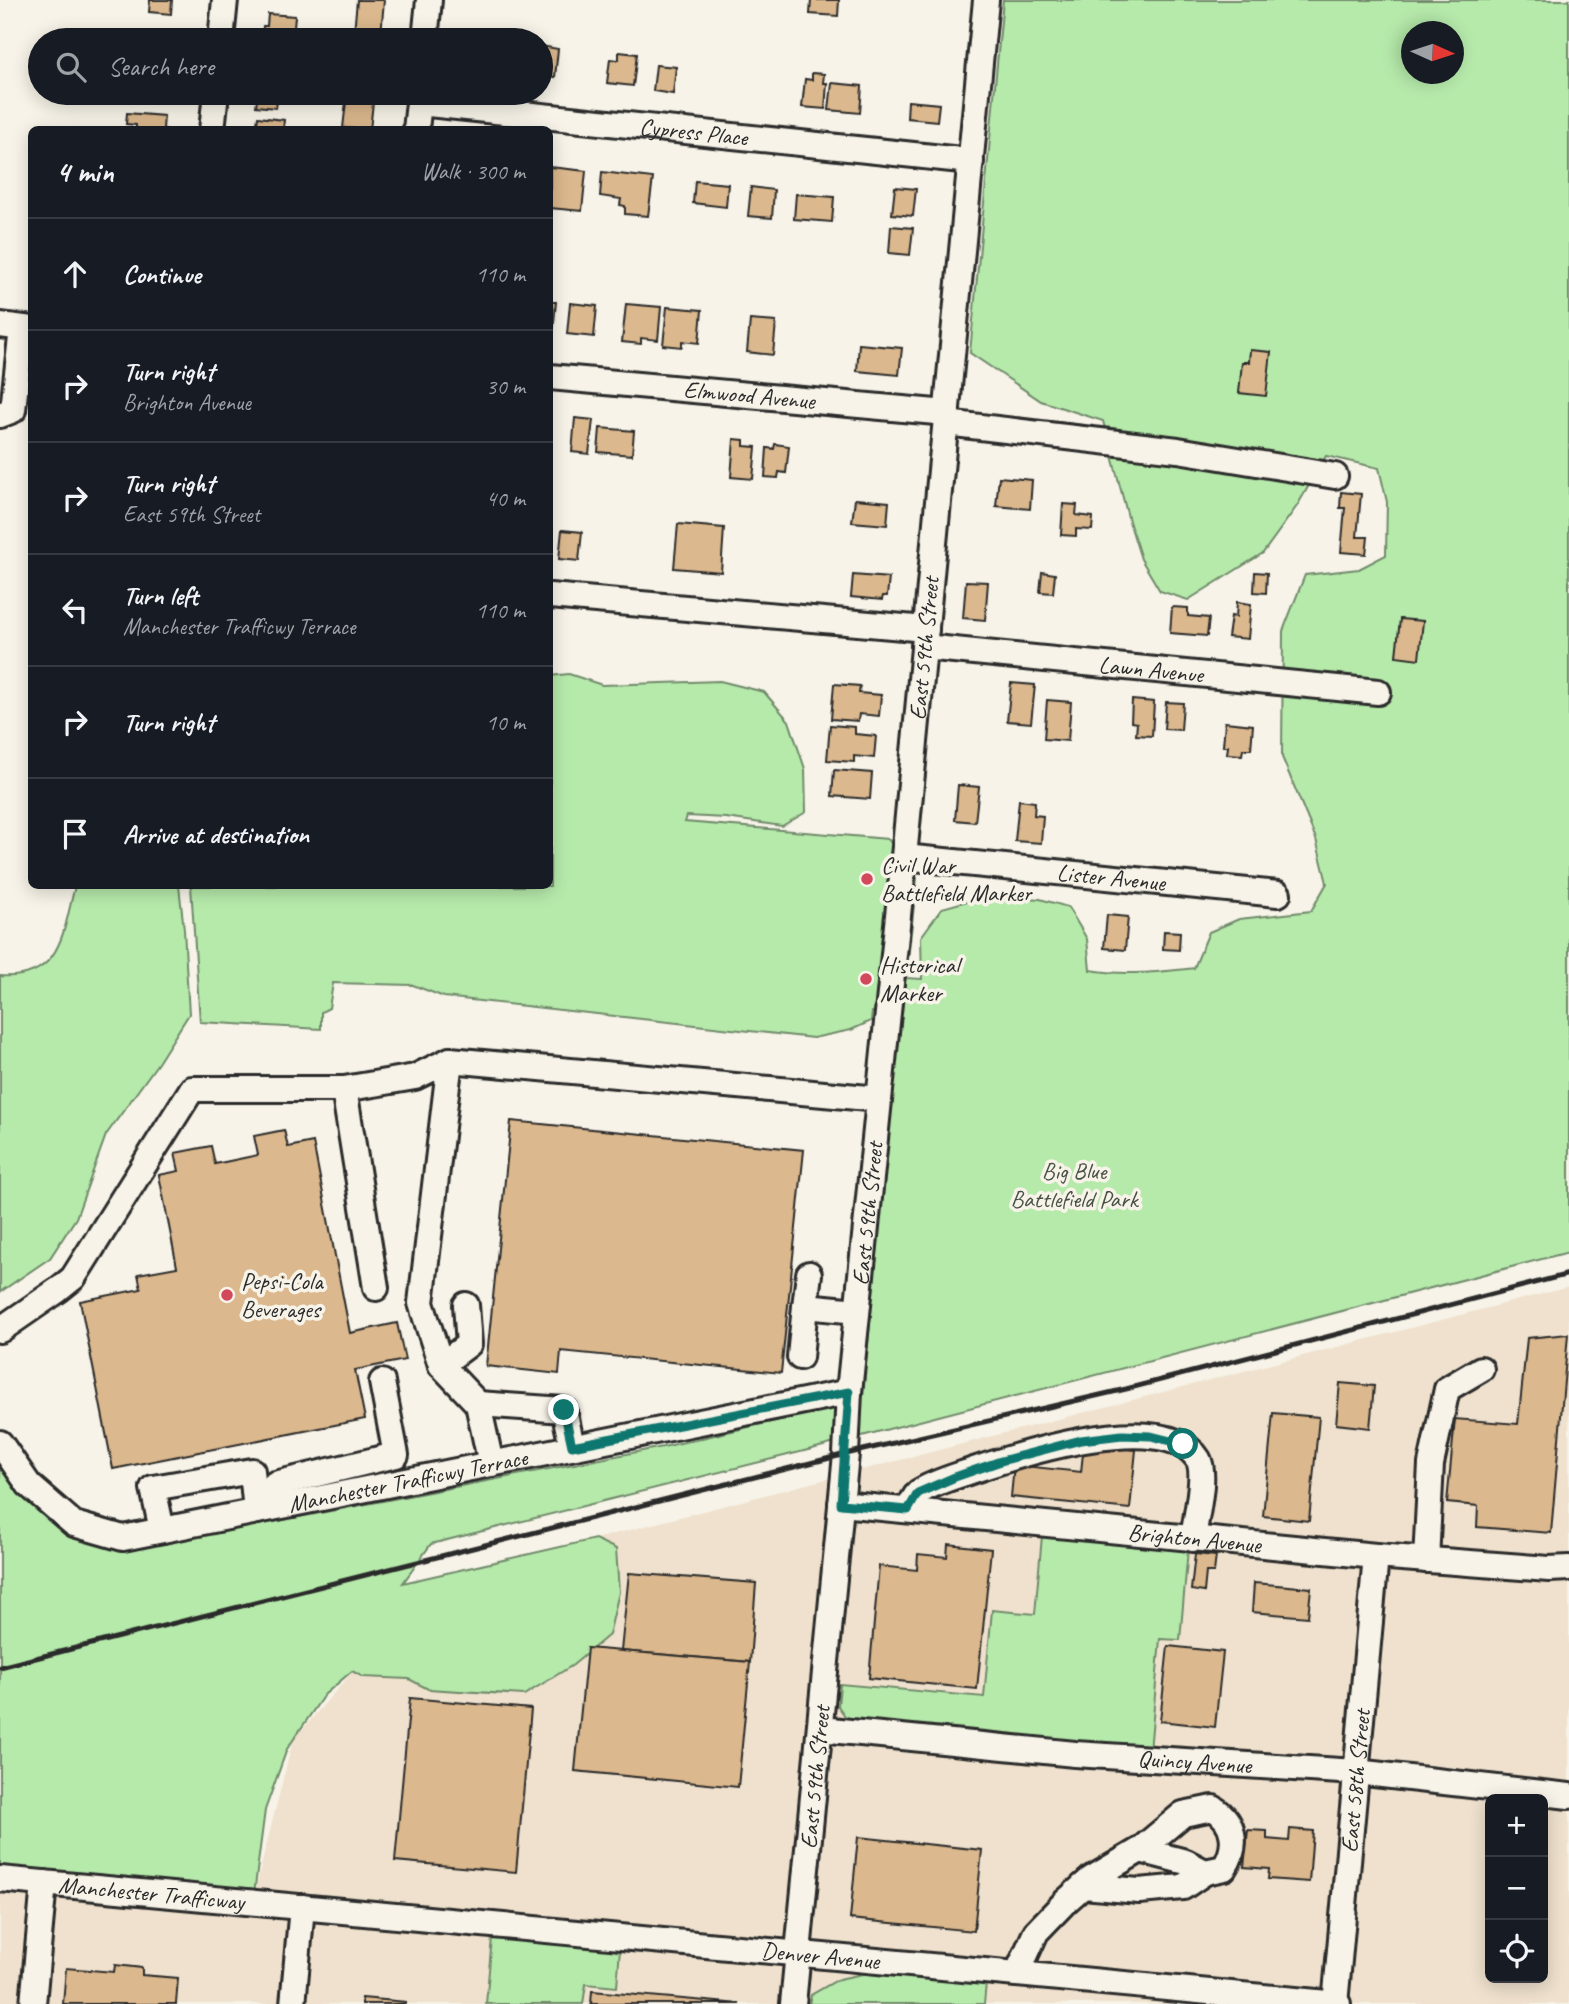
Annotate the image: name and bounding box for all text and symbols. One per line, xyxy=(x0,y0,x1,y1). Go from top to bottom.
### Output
north arrow xyxy=(1401,21,1464,84)
search box xyxy=(28,28,553,105)
icon: search xyxy=(52,48,90,86)
text: Search here xyxy=(108,50,214,83)
street label: Cypress Place xyxy=(638,111,751,153)
text: 4 min xyxy=(56,153,113,191)
text: Walk · 300 m xyxy=(421,157,525,186)
icon: ahead xyxy=(56,255,94,293)
text: Continue xyxy=(123,258,201,291)
text: 110 m xyxy=(476,260,525,289)
text: Turn right xyxy=(123,355,214,388)
icon: right xyxy=(56,367,94,405)
text: 30 m xyxy=(486,372,525,401)
street label: Elmwood Avenue xyxy=(682,374,818,416)
text: Brighton Avenue xyxy=(123,388,251,417)
text: Turn right xyxy=(123,467,214,500)
icon: right xyxy=(56,479,94,517)
text: 40 m xyxy=(486,484,525,513)
text: East 59th Street xyxy=(123,500,260,529)
street label: East 59th Street xyxy=(902,574,946,721)
text: Turn left xyxy=(123,579,198,612)
icon: left xyxy=(56,591,94,629)
text: 110 m xyxy=(476,596,525,625)
text: Manchester Trafficwy Terrace xyxy=(123,612,355,641)
street label: Lawn Avenue xyxy=(1097,649,1207,690)
icon: right xyxy=(56,703,94,741)
text: Turn right xyxy=(123,706,214,739)
text: 10 m xyxy=(486,708,525,737)
icon: arrive xyxy=(56,815,94,853)
text: Arrive at destination xyxy=(123,818,309,851)
place label: Civil War Battlefield Marker xyxy=(881,850,1034,908)
street label: Lister Avenue xyxy=(1055,857,1169,898)
marker: Civil War Battlefield Marker xyxy=(859,871,875,887)
place label: Historical Marker xyxy=(880,950,963,1008)
marker: Historical Marker xyxy=(858,971,874,987)
street label: East 59th Street xyxy=(845,1139,890,1286)
park label: Big Blue Battlefield Park xyxy=(1011,1156,1140,1214)
place label: Pepsi-Cola Beverages xyxy=(241,1266,324,1324)
marker: Pepsi-Cola Beverages xyxy=(219,1287,235,1303)
route end xyxy=(548,1394,579,1425)
route start xyxy=(1167,1428,1198,1459)
street label: Manchester Trafficwy Terrace xyxy=(286,1442,532,1519)
street label: Brighton Avenue xyxy=(1127,1517,1264,1560)
street label: East 59th Street xyxy=(793,1702,837,1850)
street label: East 58th Street xyxy=(1334,1706,1377,1854)
street label: Quincy Avenue xyxy=(1137,1743,1255,1780)
map controls xyxy=(1485,1794,1548,1983)
button: + xyxy=(1485,1794,1548,1857)
button: − xyxy=(1485,1857,1548,1920)
street label: Manchester Trafficway xyxy=(57,1870,247,1917)
button: locate xyxy=(1485,1920,1548,1983)
street label: Denver Avenue xyxy=(760,1935,883,1976)

